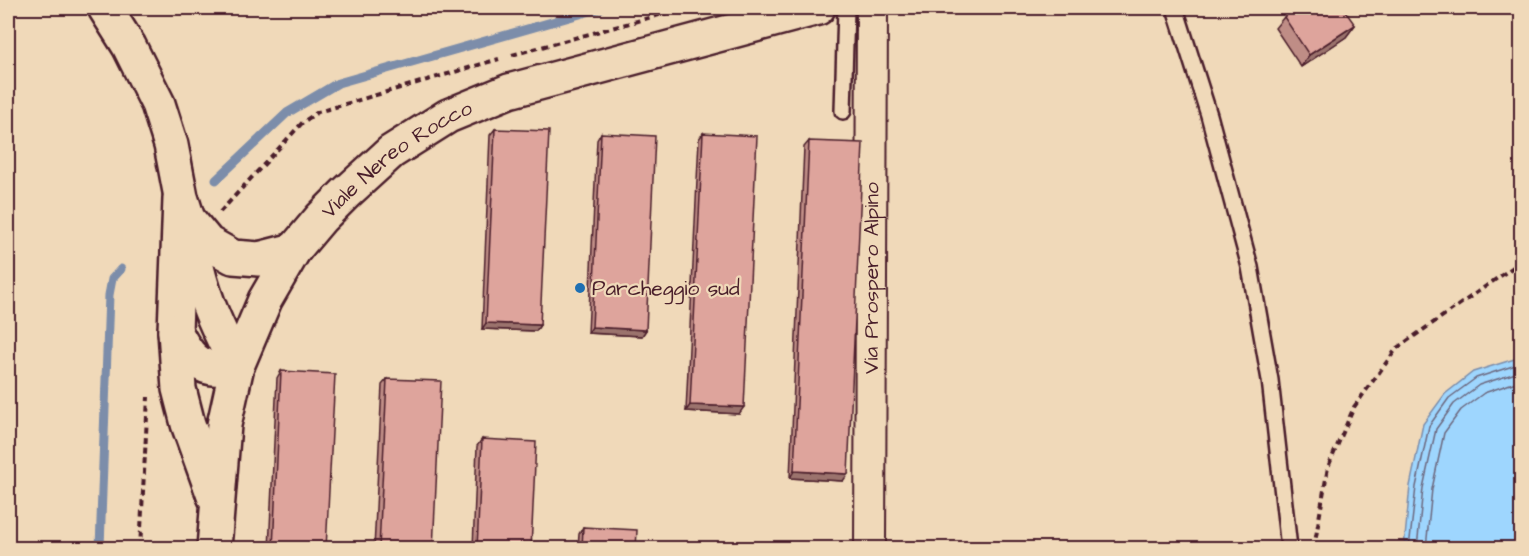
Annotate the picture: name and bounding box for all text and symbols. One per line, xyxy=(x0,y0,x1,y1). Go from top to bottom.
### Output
street label: Viale Nereo Rocco xyxy=(315,94,477,225)
street label: Via Prospero Alpino xyxy=(857,182,887,374)
place label: Parcheggio sud xyxy=(592,274,740,305)
marker: Parcheggio sud xyxy=(573,281,587,295)

